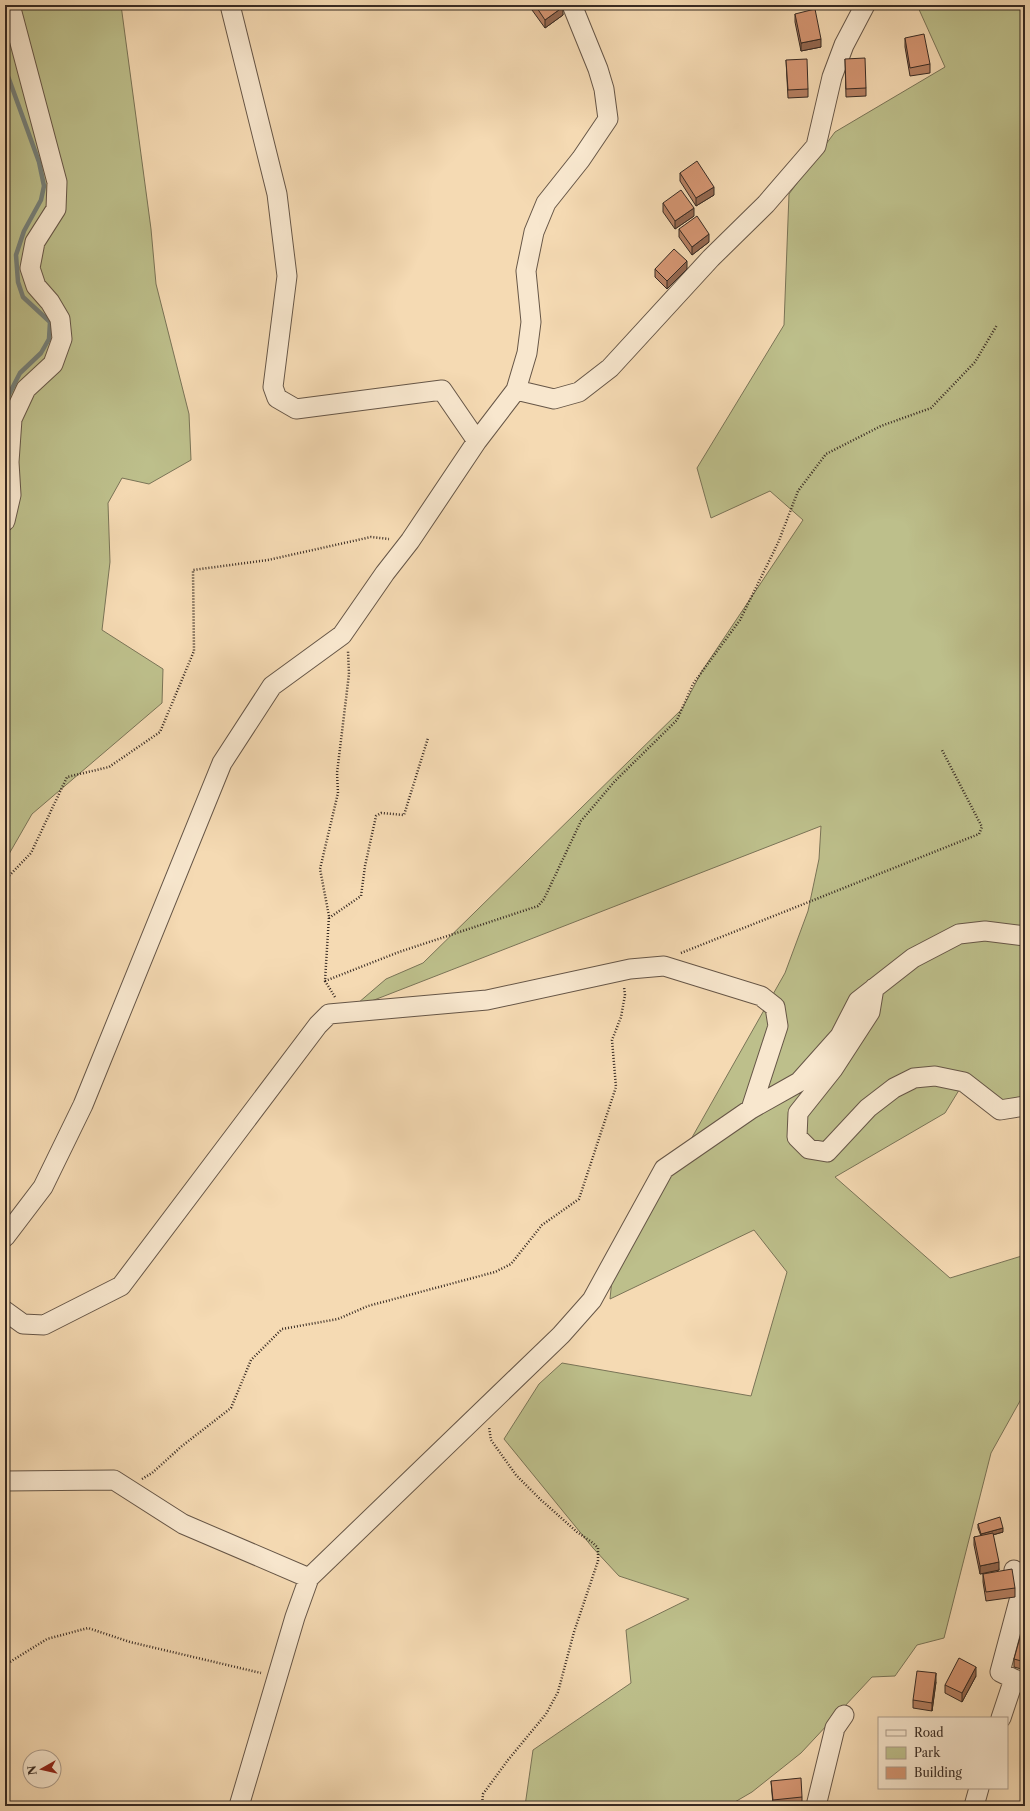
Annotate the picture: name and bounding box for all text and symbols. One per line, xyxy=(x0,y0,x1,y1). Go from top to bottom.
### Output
legend xyxy=(878,1717,1008,1789)
text: Road xyxy=(914,1725,944,1740)
text: Park xyxy=(914,1745,941,1760)
north arrow xyxy=(22,1749,62,1789)
text: N xyxy=(24,1764,40,1776)
text: Building xyxy=(914,1765,962,1780)

